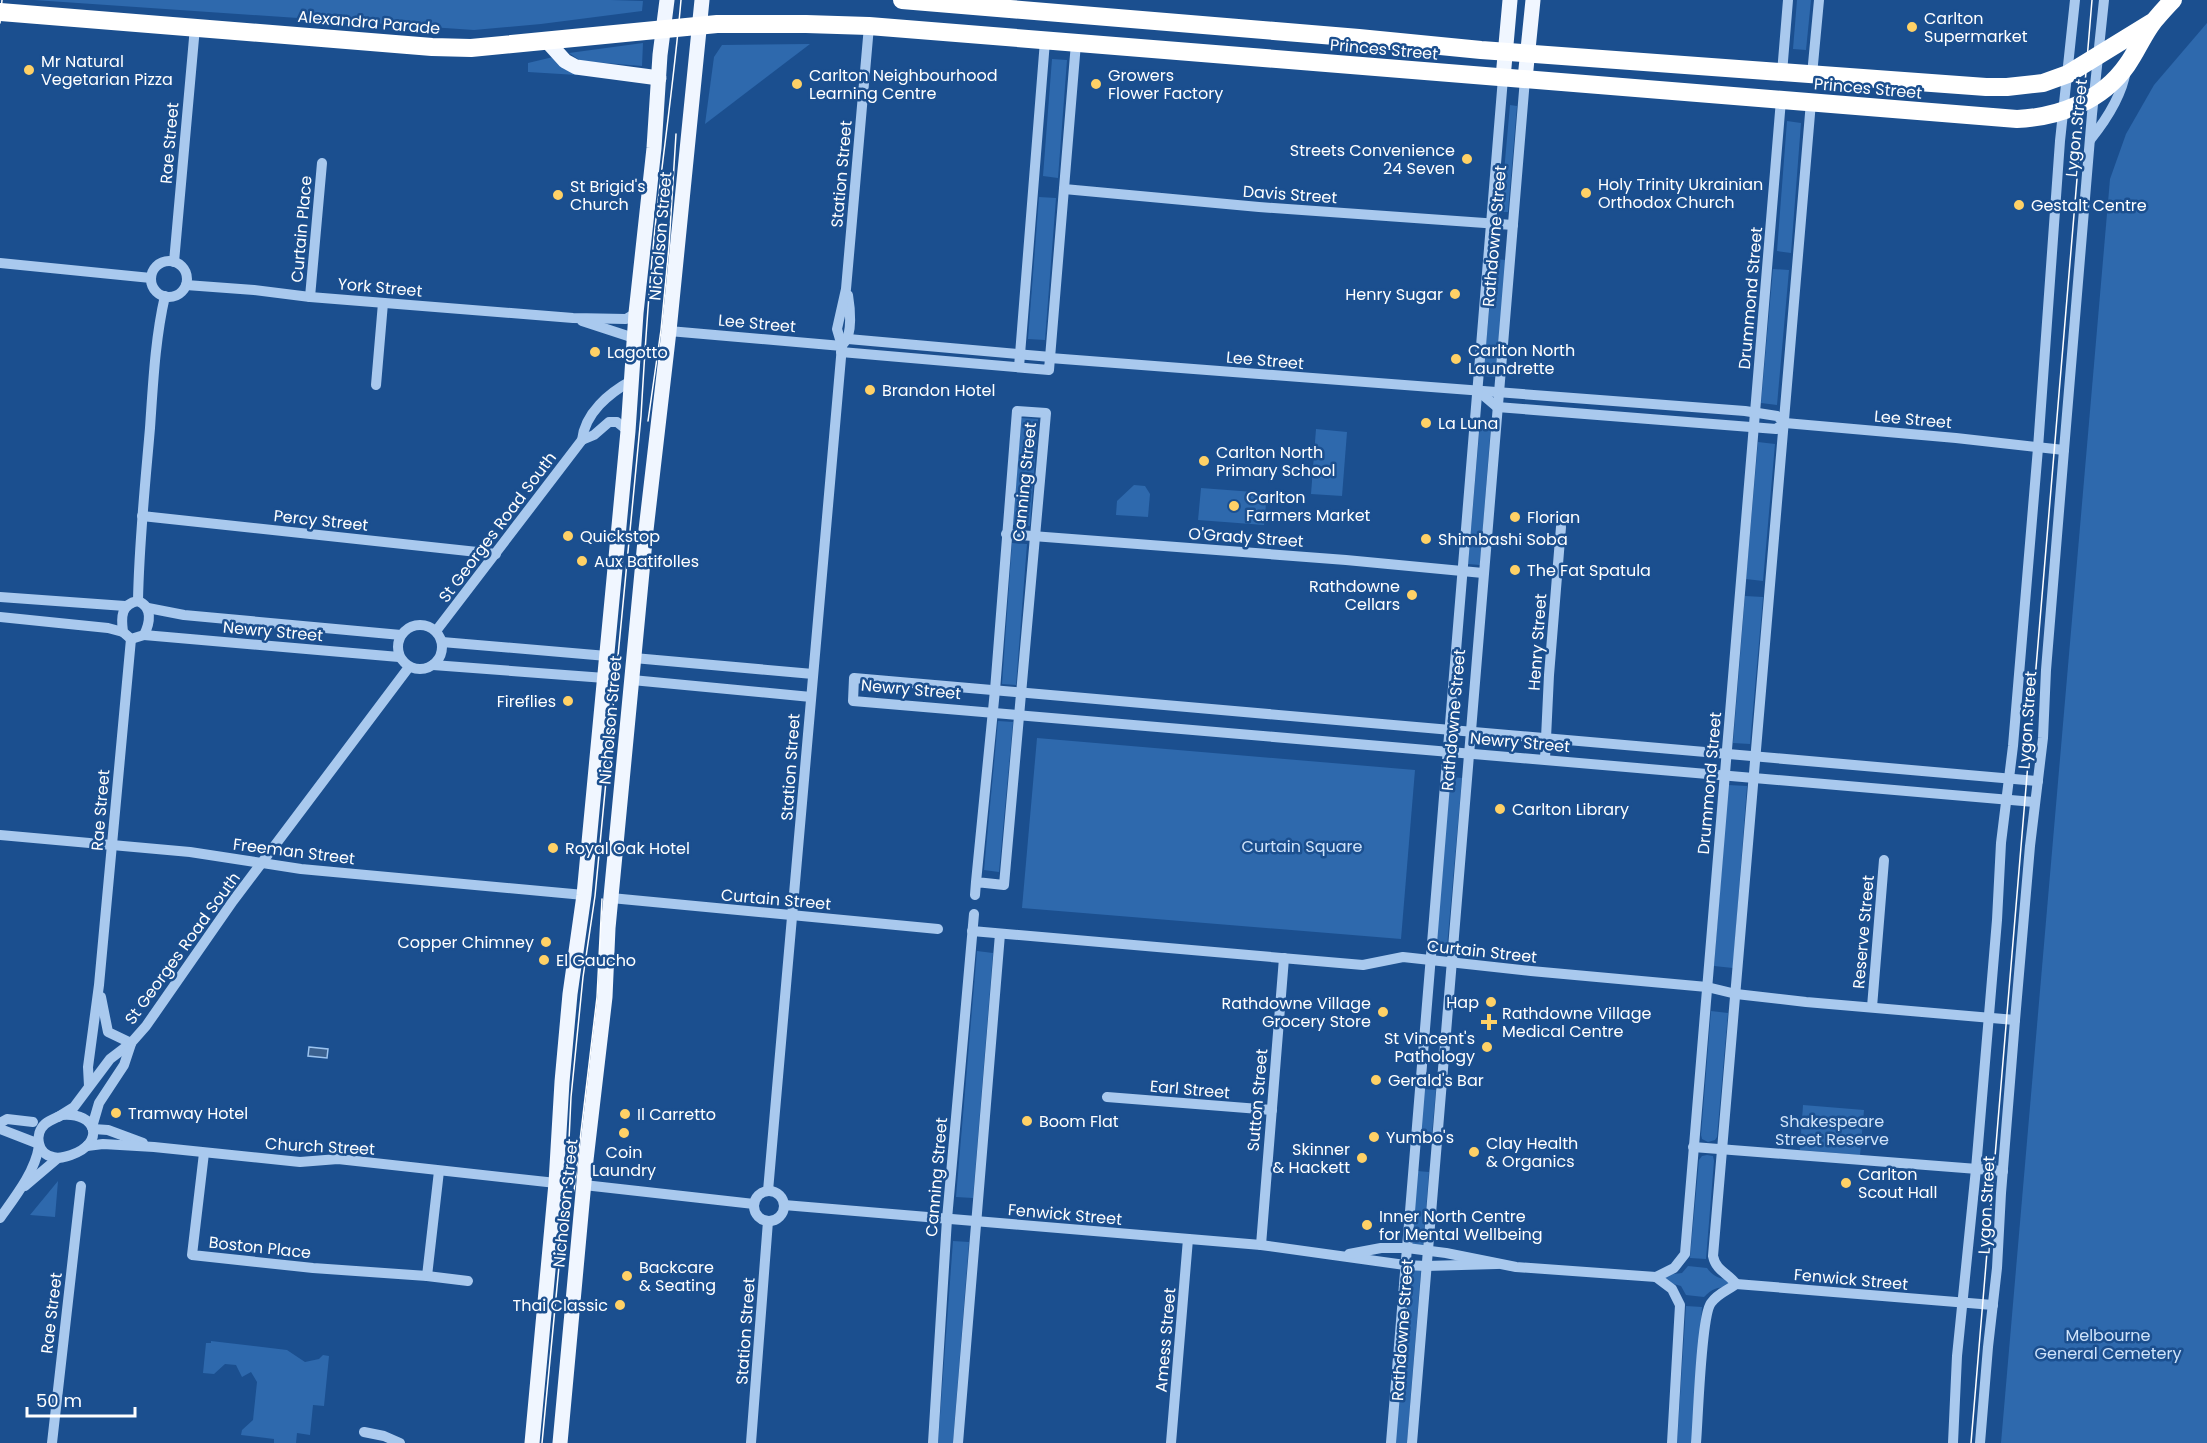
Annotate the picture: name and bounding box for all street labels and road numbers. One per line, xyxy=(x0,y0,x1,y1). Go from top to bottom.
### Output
street label: Alexandra Parade xyxy=(297,5,441,40)
street label: Princes Street xyxy=(1329,33,1439,66)
street label: Princes Street xyxy=(1813,72,1923,105)
street label: Lygon Street xyxy=(2060,78,2093,178)
street label: Rae Street xyxy=(154,101,185,185)
street label: Station Street xyxy=(825,119,858,229)
street label: Rathdowne Street xyxy=(1477,164,1512,308)
street label: Nicholson Street xyxy=(643,170,678,301)
street label: Curtain Place xyxy=(285,175,318,283)
street label: Davis Street xyxy=(1242,180,1338,209)
street label: Drummond Street xyxy=(1733,226,1768,370)
street label: York Street xyxy=(337,272,423,303)
street label: Lee Street xyxy=(717,309,797,338)
street label: Lee Street xyxy=(1225,346,1305,375)
street label: Lee Street xyxy=(1873,405,1953,434)
street label: Canning Street xyxy=(1007,421,1042,543)
street label: St Georges Road South xyxy=(433,447,562,607)
street label: Percy Street xyxy=(273,504,370,537)
street label: O'Grady Street xyxy=(1188,522,1304,553)
street label: Henry Street xyxy=(1523,593,1552,691)
street label: Newry Street xyxy=(222,616,324,647)
street label: Rathdowne Street xyxy=(1436,648,1471,792)
street label: Nicholson Street xyxy=(593,654,628,785)
street label: Lygon Street xyxy=(2013,670,2042,770)
street label: Newry Street xyxy=(860,674,962,705)
street label: Drummond Street xyxy=(1692,711,1727,855)
street label: Station Street xyxy=(775,712,806,821)
street label: Newry Street xyxy=(1469,727,1571,758)
street label: Rae Street xyxy=(85,768,116,852)
street label: Freeman Street xyxy=(232,833,356,870)
street label: St Georges Road South xyxy=(119,867,246,1029)
street label: Reserve Street xyxy=(1847,874,1880,990)
street label: Curtain Street xyxy=(720,883,832,916)
street label: Curtain Street xyxy=(1426,934,1538,969)
street label: Sutton Street xyxy=(1242,1048,1273,1152)
street label: Earl Street xyxy=(1149,1075,1231,1104)
street label: Canning Street xyxy=(920,1116,953,1238)
street label: Church Street xyxy=(265,1132,376,1161)
street label: Nicholson Street xyxy=(547,1137,584,1269)
street label: Lygon Street xyxy=(1972,1155,2001,1255)
street label: Fenwick Street xyxy=(1007,1198,1123,1231)
street label: Boston Place xyxy=(208,1231,312,1264)
street label: Rathdowne Street xyxy=(1386,1258,1419,1402)
street label: Fenwick Street xyxy=(1793,1263,1909,1296)
street label: Rae Street xyxy=(35,1271,68,1355)
street label: Station Street xyxy=(730,1276,761,1385)
street label: Amess Street xyxy=(1149,1287,1182,1393)

